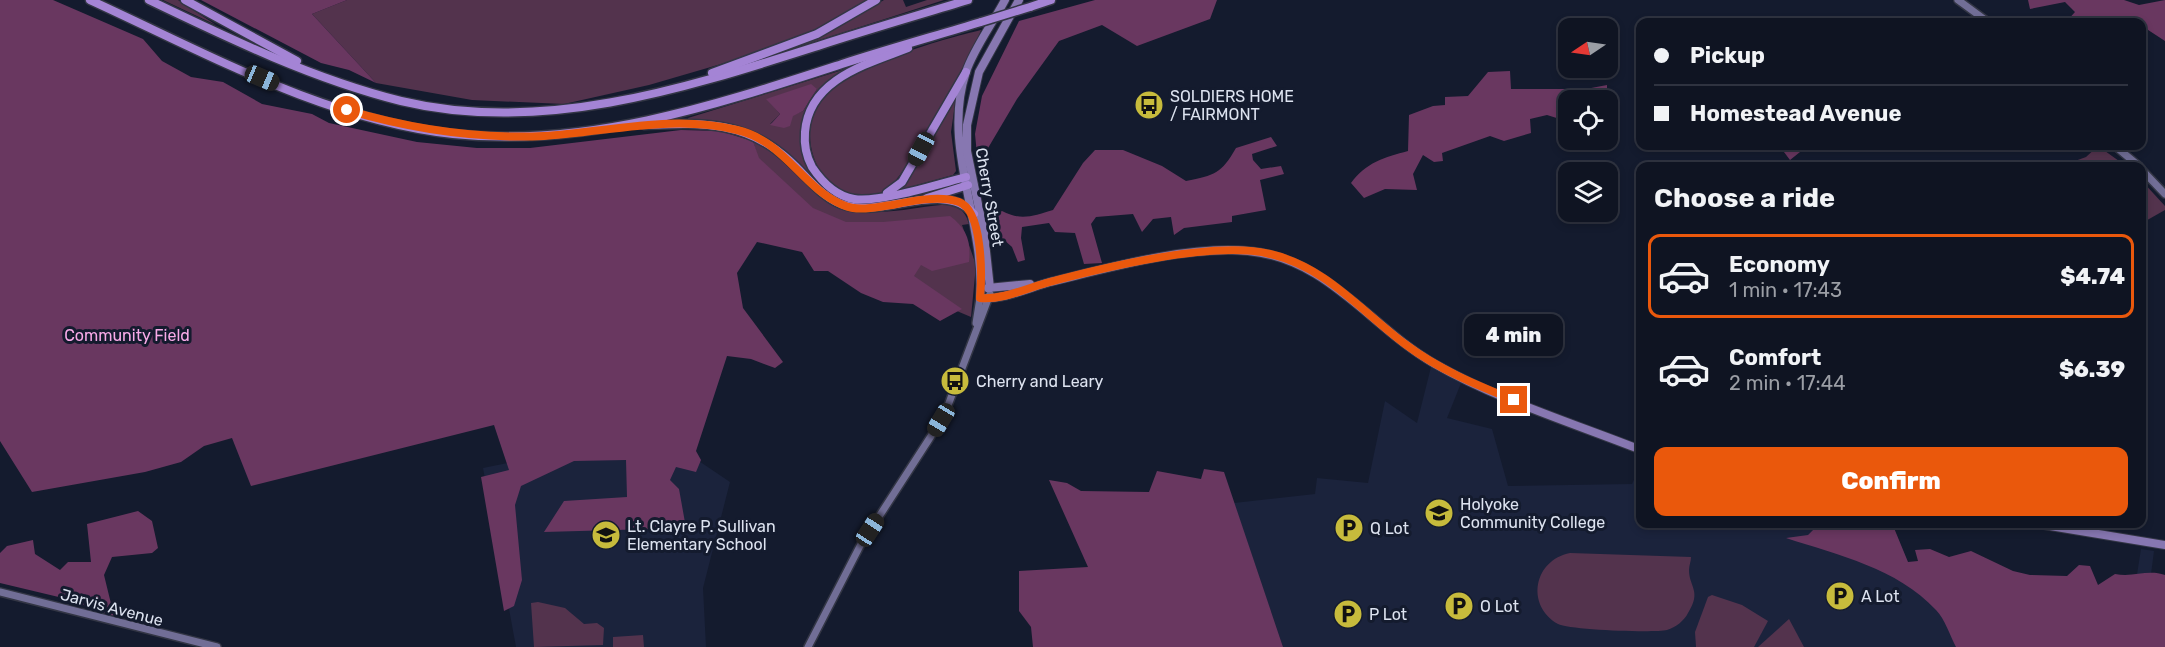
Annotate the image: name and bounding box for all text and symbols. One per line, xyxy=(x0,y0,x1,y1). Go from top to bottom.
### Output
north arrow xyxy=(1558,18,1618,78)
map controls xyxy=(1558,18,1618,222)
text: Pickup xyxy=(1690,42,1765,69)
car xyxy=(242,63,282,93)
place label: SOLDIERS HOME / FAIRMONT xyxy=(1170,87,1294,124)
bus stop icon: SOLDIERS HOME / FAIRMONT xyxy=(1133,89,1165,121)
button: locate xyxy=(1558,90,1618,150)
route start xyxy=(333,96,360,123)
text: Homestead Avenue xyxy=(1690,100,1901,127)
car xyxy=(905,129,937,169)
street label: Cherry Street xyxy=(971,146,1008,248)
button: layers xyxy=(1558,162,1618,222)
text: Choose a ride xyxy=(1654,182,1835,214)
icon: car xyxy=(1657,249,1711,303)
text: Economy xyxy=(1729,251,1830,278)
text: $4.74 xyxy=(2060,263,2125,290)
text: 1 min · 17:43 xyxy=(1729,278,1842,302)
callout: 4 min xyxy=(1464,313,1564,355)
text: 4 min xyxy=(1486,323,1541,347)
park label: Community Field xyxy=(64,326,190,345)
icon: car xyxy=(1657,342,1711,396)
text: Comfort xyxy=(1729,344,1821,371)
text: $6.39 xyxy=(2059,356,2125,383)
bus stop icon: Cherry and Leary xyxy=(939,365,971,397)
text: 2 min · 17:44 xyxy=(1729,371,1846,395)
place label: Cherry and Leary xyxy=(976,372,1104,391)
route end xyxy=(1500,386,1527,413)
car xyxy=(924,400,958,440)
button: Confirm xyxy=(1654,447,2128,516)
place label: Holyoke Community College xyxy=(1460,495,1605,532)
school or university icon: Holyoke Community College xyxy=(1423,497,1455,529)
car xyxy=(853,510,887,550)
parking icon: Q Lot xyxy=(1333,512,1365,544)
place label: Lt. Clayre P. Sullivan Elementary School xyxy=(627,517,776,554)
school or university icon: Lt. Clayre P. Sullivan Elementary School xyxy=(590,519,622,551)
place label: Q Lot xyxy=(1370,519,1409,538)
parking icon: A Lot xyxy=(1824,580,1856,612)
street label: Jarvis Avenue xyxy=(58,585,165,630)
place label: A Lot xyxy=(1861,587,1899,606)
parking icon: O Lot xyxy=(1443,590,1475,622)
place label: O Lot xyxy=(1480,597,1519,616)
parking icon: P Lot xyxy=(1332,598,1364,630)
place label: P Lot xyxy=(1369,605,1407,624)

